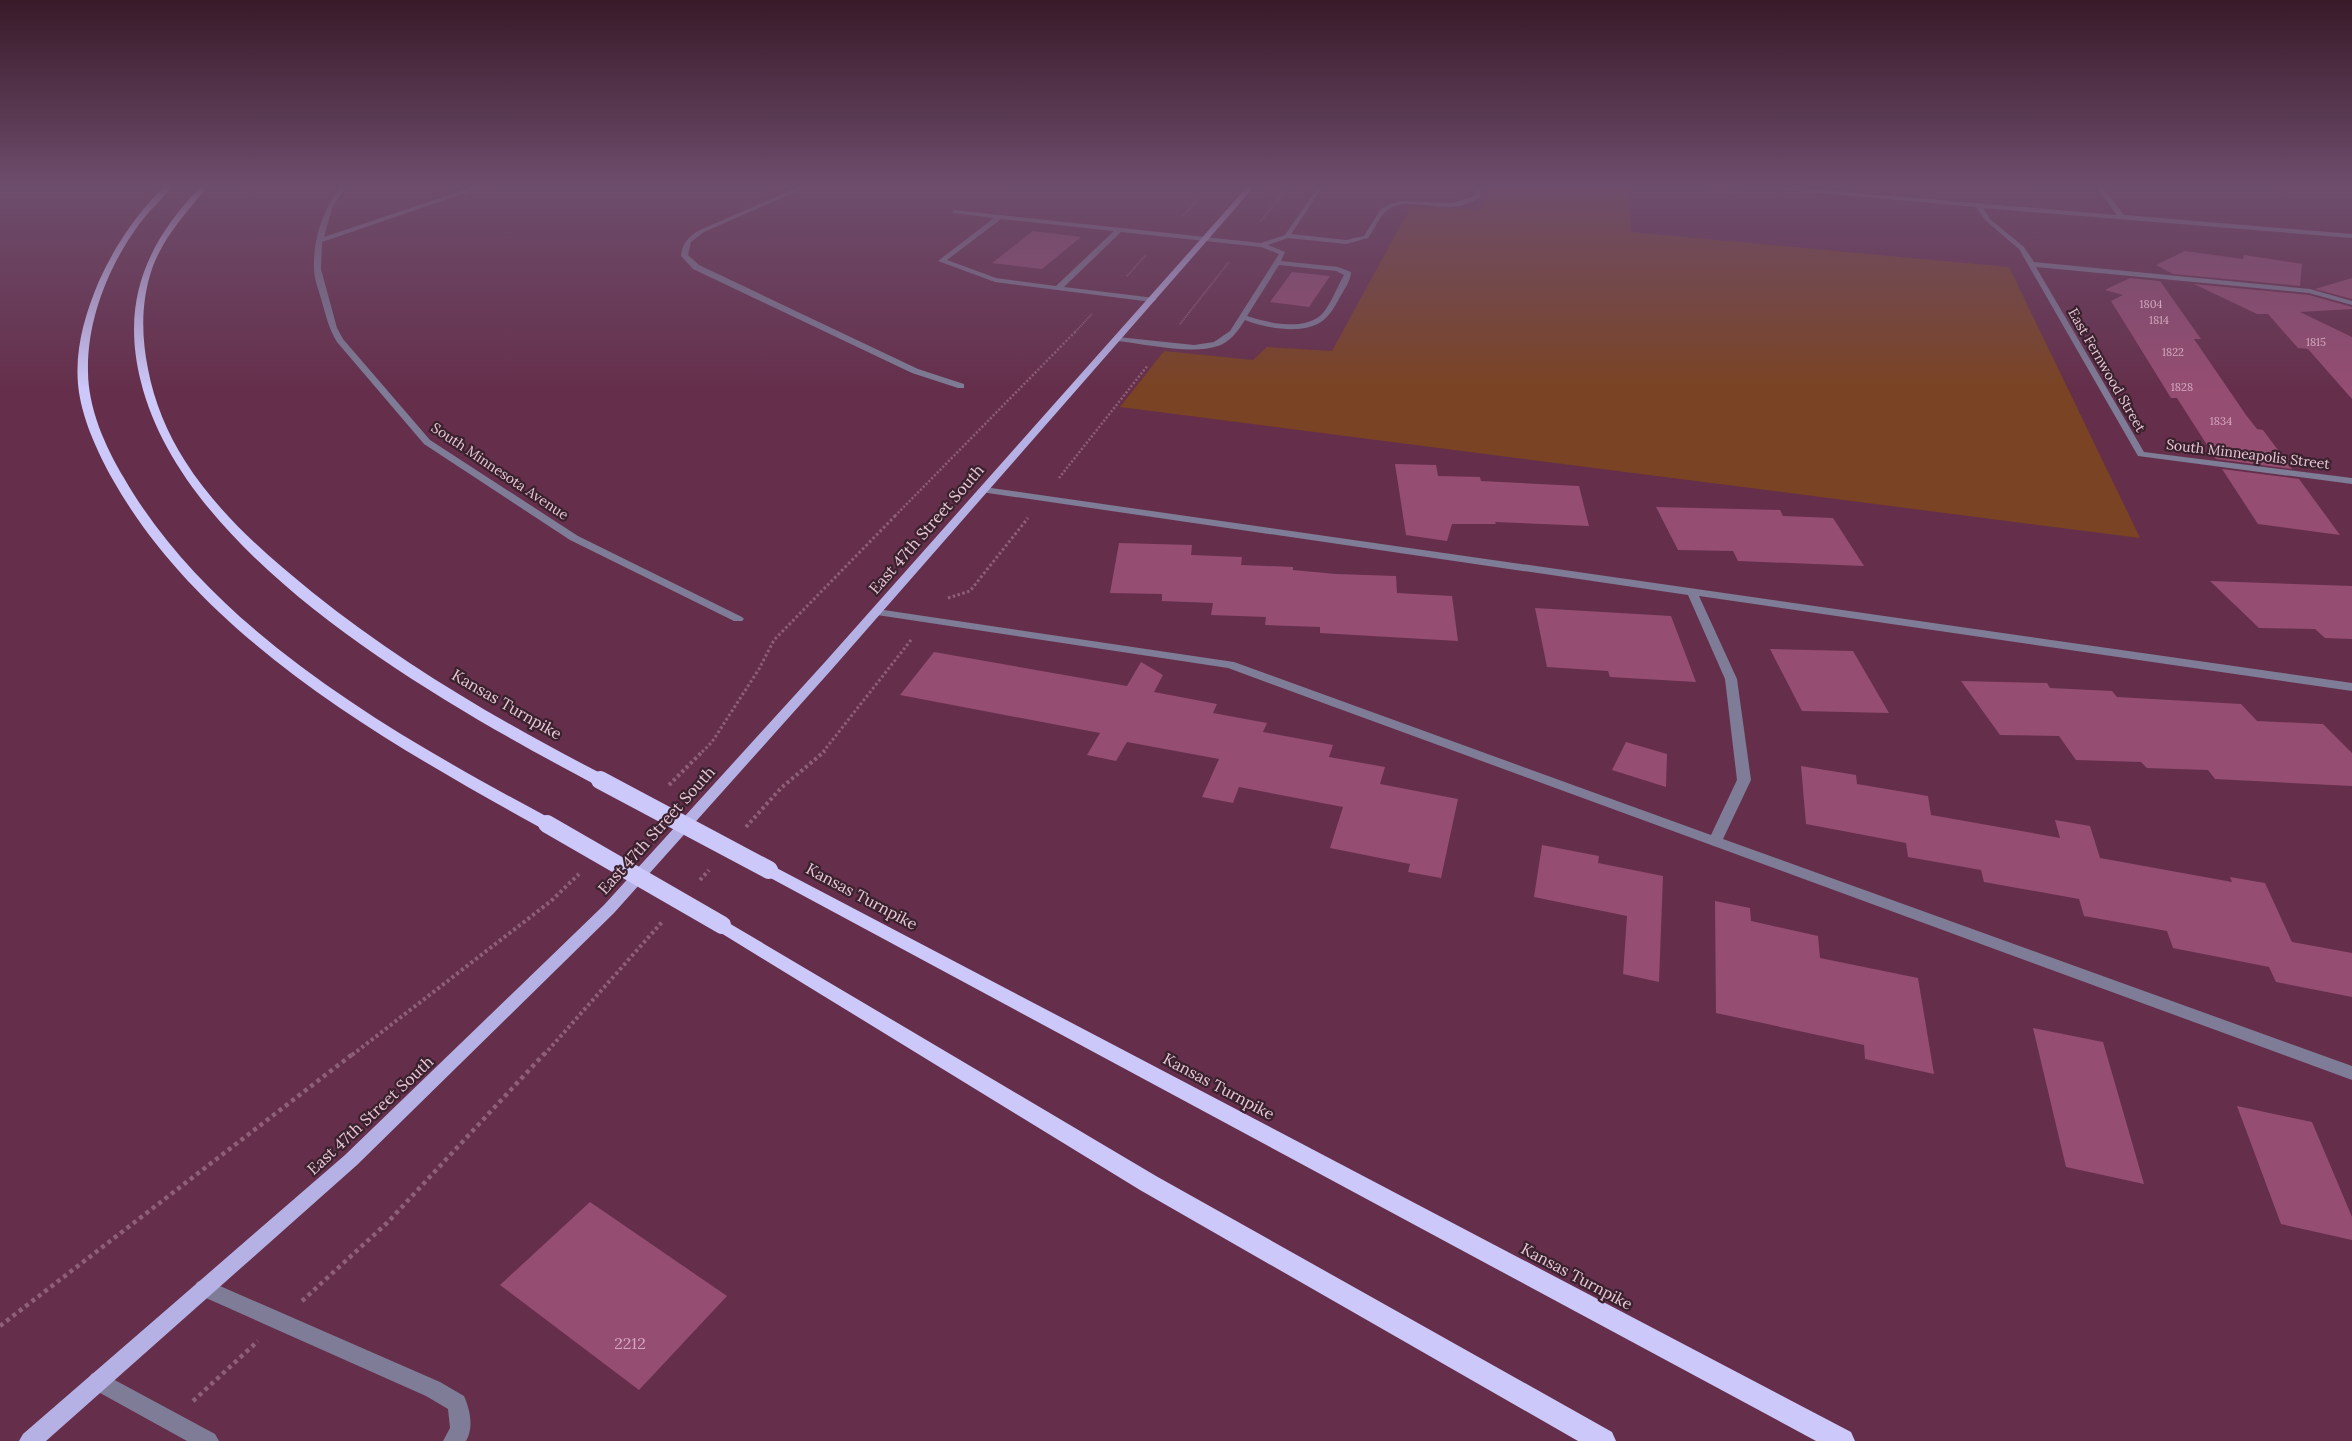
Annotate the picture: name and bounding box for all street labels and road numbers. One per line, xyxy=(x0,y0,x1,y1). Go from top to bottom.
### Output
street label: East Fernwood Street xyxy=(2064,305,2150,436)
street label: South Minnesota Avenue xyxy=(428,418,572,524)
street label: South Minneapolis Street xyxy=(2165,435,2331,473)
street label: East 47th Street South xyxy=(864,460,988,598)
street label: Kansas Turnpike xyxy=(448,664,566,744)
street label: East 47th Street South xyxy=(593,762,719,898)
street label: Kansas Turnpike xyxy=(803,858,922,934)
street label: Kansas Turnpike xyxy=(1160,1048,1279,1124)
street label: East 47th Street South xyxy=(303,1051,438,1179)
street label: Kansas Turnpike xyxy=(1518,1238,1637,1314)

